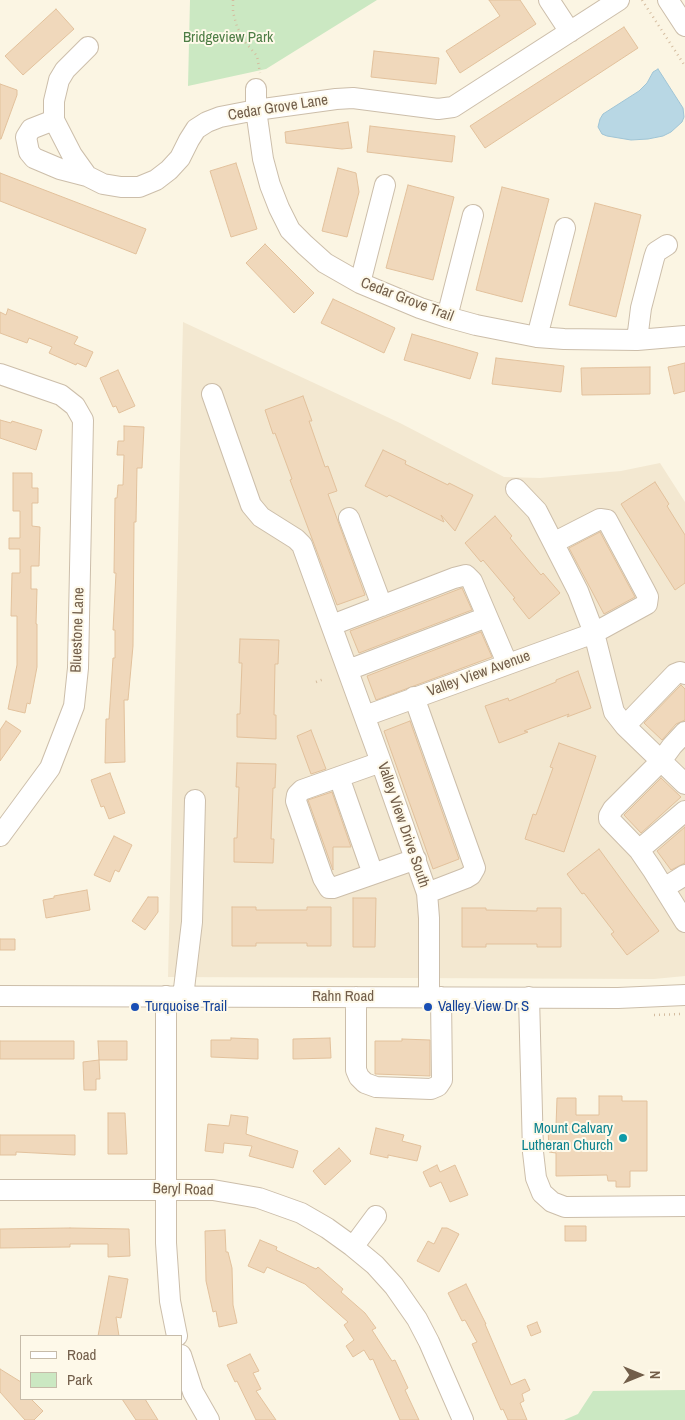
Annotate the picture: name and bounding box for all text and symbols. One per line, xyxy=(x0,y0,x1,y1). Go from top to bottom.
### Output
park label: Bridgeview Park xyxy=(183,29,273,47)
street label: Cedar Grove Lane xyxy=(227,91,329,125)
street label: Cedar Grove Trail xyxy=(358,274,456,326)
street label: Bluestone Lane xyxy=(68,587,88,673)
street label: Valley View Avenue xyxy=(425,647,533,701)
street label: Valley View Drive South xyxy=(373,760,433,890)
street label: Rahn Road xyxy=(312,988,374,1006)
place label: Turquoise Trail xyxy=(145,998,227,1016)
place label: Valley View Dr S xyxy=(438,998,529,1016)
marker: Turquoise Trail xyxy=(129,1001,141,1013)
marker: Valley View Dr S xyxy=(422,1001,434,1013)
place label: Mount Calvary Lutheran Church xyxy=(521,1120,613,1155)
marker: Mount Calvary Lutheran Church xyxy=(617,1132,629,1144)
street label: Beryl Road xyxy=(152,1180,214,1200)
legend xyxy=(20,1335,182,1400)
text: Road xyxy=(67,1344,96,1365)
north arrow xyxy=(615,1350,665,1400)
text: Park xyxy=(67,1369,92,1390)
text: N xyxy=(646,1371,664,1379)

